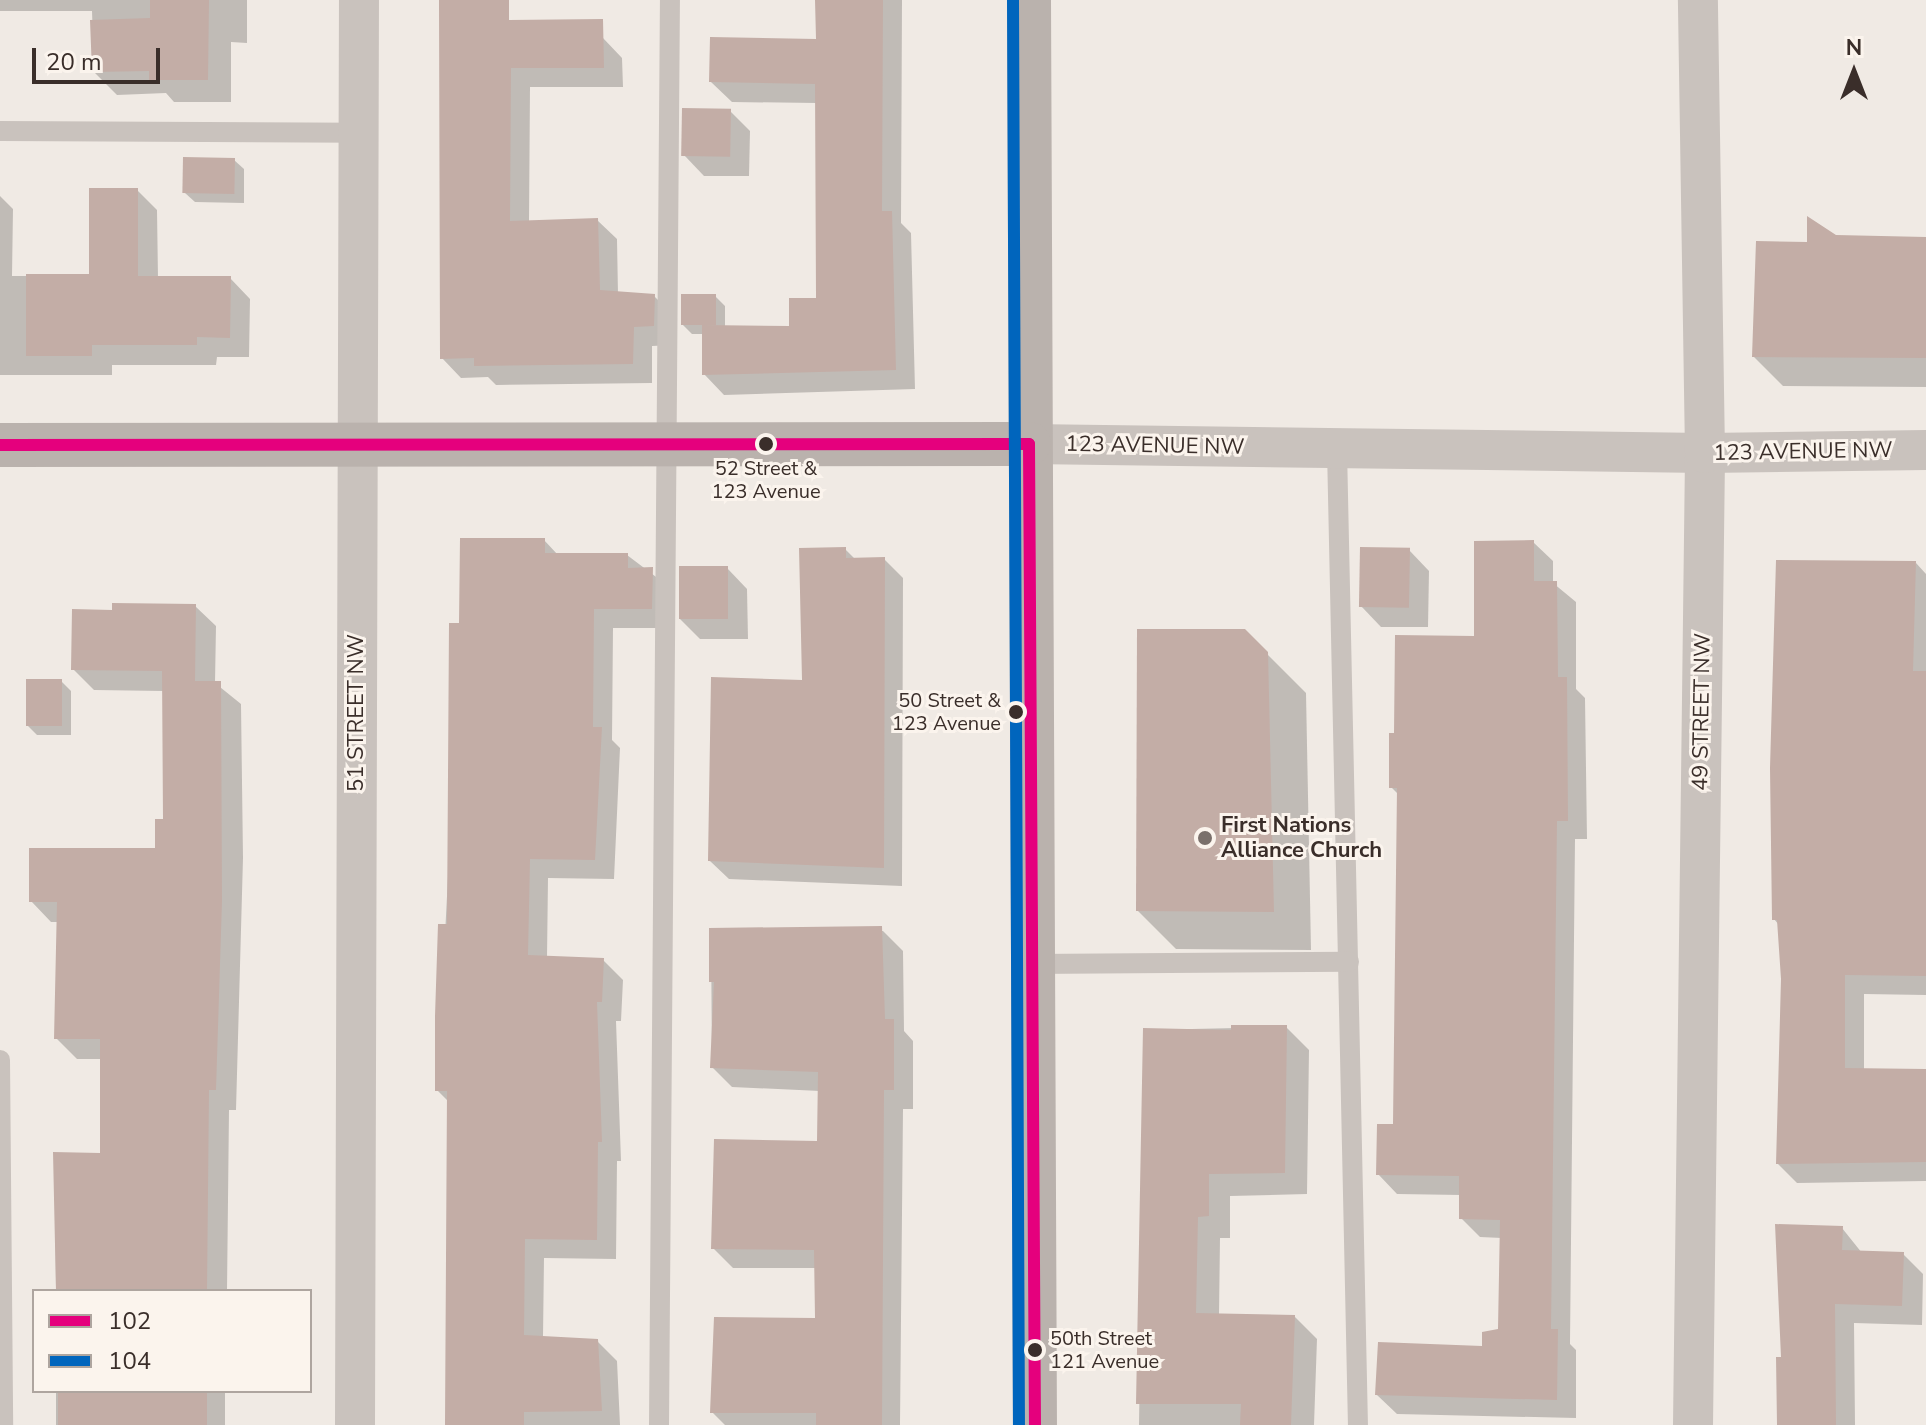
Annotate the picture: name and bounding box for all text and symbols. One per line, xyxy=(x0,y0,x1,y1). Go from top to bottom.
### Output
scale bar xyxy=(36,32,164,82)
north arrow xyxy=(1814,32,1894,112)
text: N xyxy=(1846,33,1862,63)
text: 20 m xyxy=(46,46,102,78)
street label: 123 AVENUE NW xyxy=(1065,431,1245,461)
marker: 52 Street & 123 Avenue xyxy=(758,436,774,452)
street label: 123 AVENUE NW xyxy=(1713,437,1893,467)
place label: 52 Street & 123 Avenue xyxy=(711,456,821,503)
street label: 49 STREET NW xyxy=(1687,633,1717,791)
street label: 51 STREET NW xyxy=(344,634,370,792)
place label: 50 Street & 123 Avenue xyxy=(892,688,1001,735)
marker: 50 Street & 123 Avenue xyxy=(1008,704,1024,720)
place label: First Nations Alliance Church xyxy=(1221,812,1382,864)
marker: First Nations Alliance Church xyxy=(1196,829,1214,847)
legend xyxy=(32,1289,312,1393)
text: 102 xyxy=(108,1305,151,1337)
place label: 50th Street 121 Avenue xyxy=(1050,1326,1159,1373)
marker: 50th Street 121 Avenue xyxy=(1027,1342,1043,1358)
text: 104 xyxy=(108,1345,151,1377)

